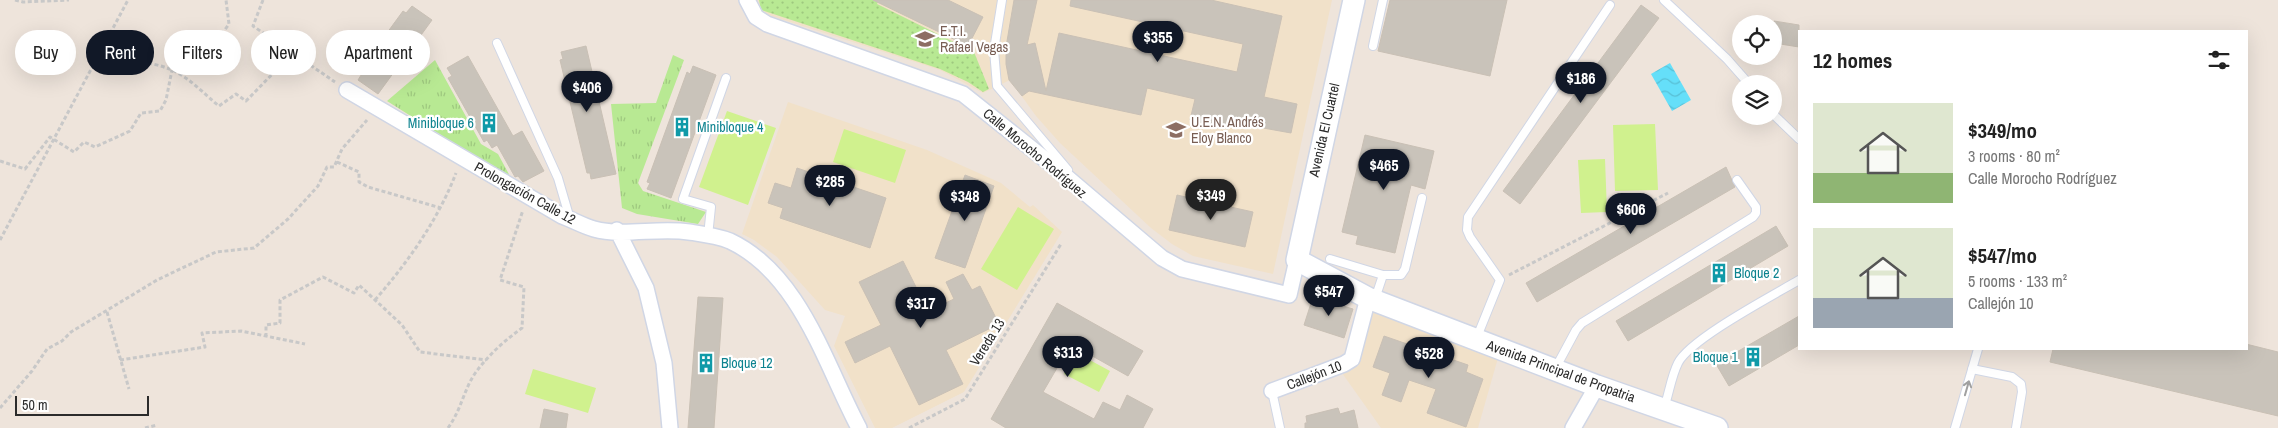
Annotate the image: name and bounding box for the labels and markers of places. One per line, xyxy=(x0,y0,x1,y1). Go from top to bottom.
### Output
pin: $355 xyxy=(1128,20,1188,63)
place label: E.T.I. Rafael Vegas xyxy=(940,22,1009,56)
school or university icon: E.T.I. Rafael Vegas xyxy=(914,28,936,50)
pin: $186 xyxy=(1551,62,1611,104)
pin: $406 xyxy=(557,70,617,113)
building icon: Minibloque 6 xyxy=(478,112,500,134)
place label: U.E.N. Andrés Eloy Blanco xyxy=(1191,113,1264,147)
place label: Minibloque 6 xyxy=(408,114,474,132)
building icon: Minibloque 4 xyxy=(671,116,693,138)
place label: Minibloque 4 xyxy=(697,118,764,136)
school or university icon: U.E.N. Andrés Eloy Blanco xyxy=(1165,119,1187,141)
pin: $465 xyxy=(1354,148,1414,191)
pin: $285 xyxy=(800,164,860,207)
pin: $349 xyxy=(1181,178,1241,221)
pin: $348 xyxy=(935,180,995,222)
pin: $606 xyxy=(1601,192,1661,235)
building icon: Bloque 2 xyxy=(1708,262,1730,284)
place label: Bloque 2 xyxy=(1734,264,1779,282)
pin: $547 xyxy=(1299,274,1359,317)
pin: $317 xyxy=(891,286,951,329)
pin: $313 xyxy=(1038,336,1098,378)
pin: $528 xyxy=(1399,336,1459,379)
building icon: Bloque 1 xyxy=(1742,346,1764,368)
place label: Bloque 1 xyxy=(1693,348,1739,366)
building icon: Bloque 12 xyxy=(695,352,717,374)
place label: Bloque 12 xyxy=(721,354,773,372)

